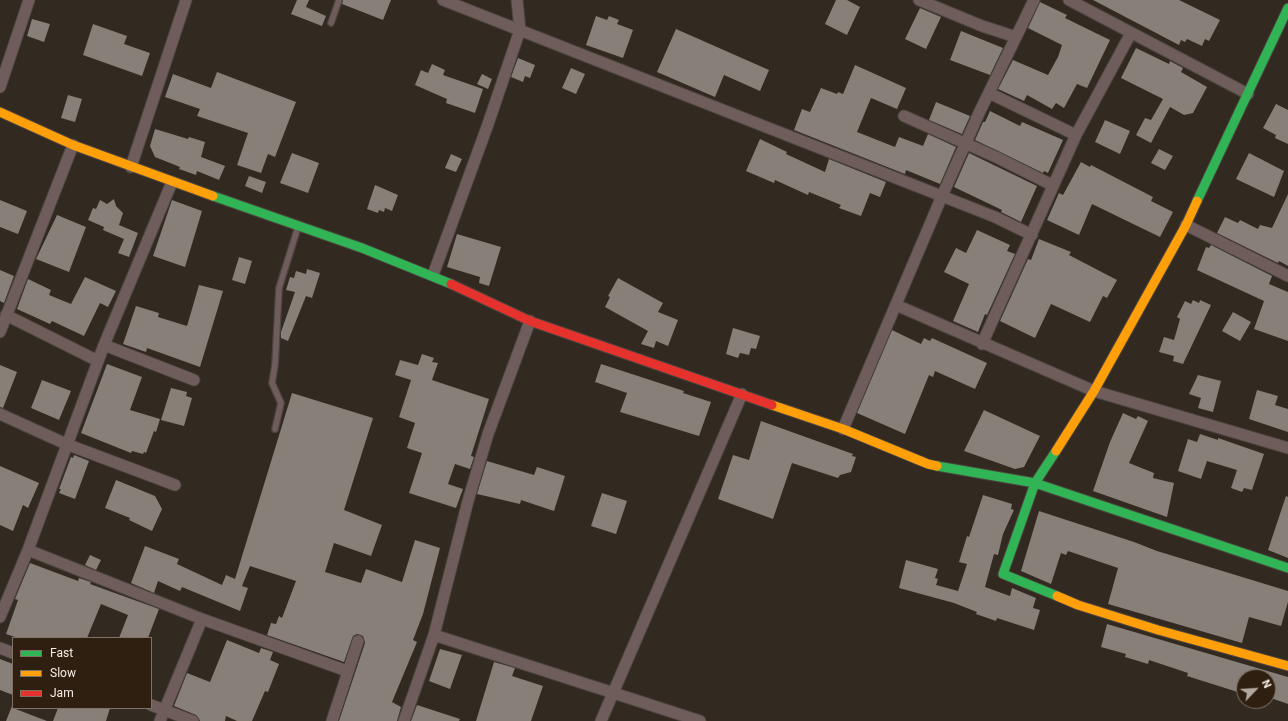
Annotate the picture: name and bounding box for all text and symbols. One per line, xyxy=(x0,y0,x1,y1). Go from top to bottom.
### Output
legend xyxy=(12,637,152,709)
text: Fast xyxy=(50,646,73,660)
text: Slow xyxy=(50,666,76,680)
north arrow xyxy=(1236,669,1276,709)
text: N xyxy=(1259,678,1274,690)
text: Jam xyxy=(50,686,74,700)

